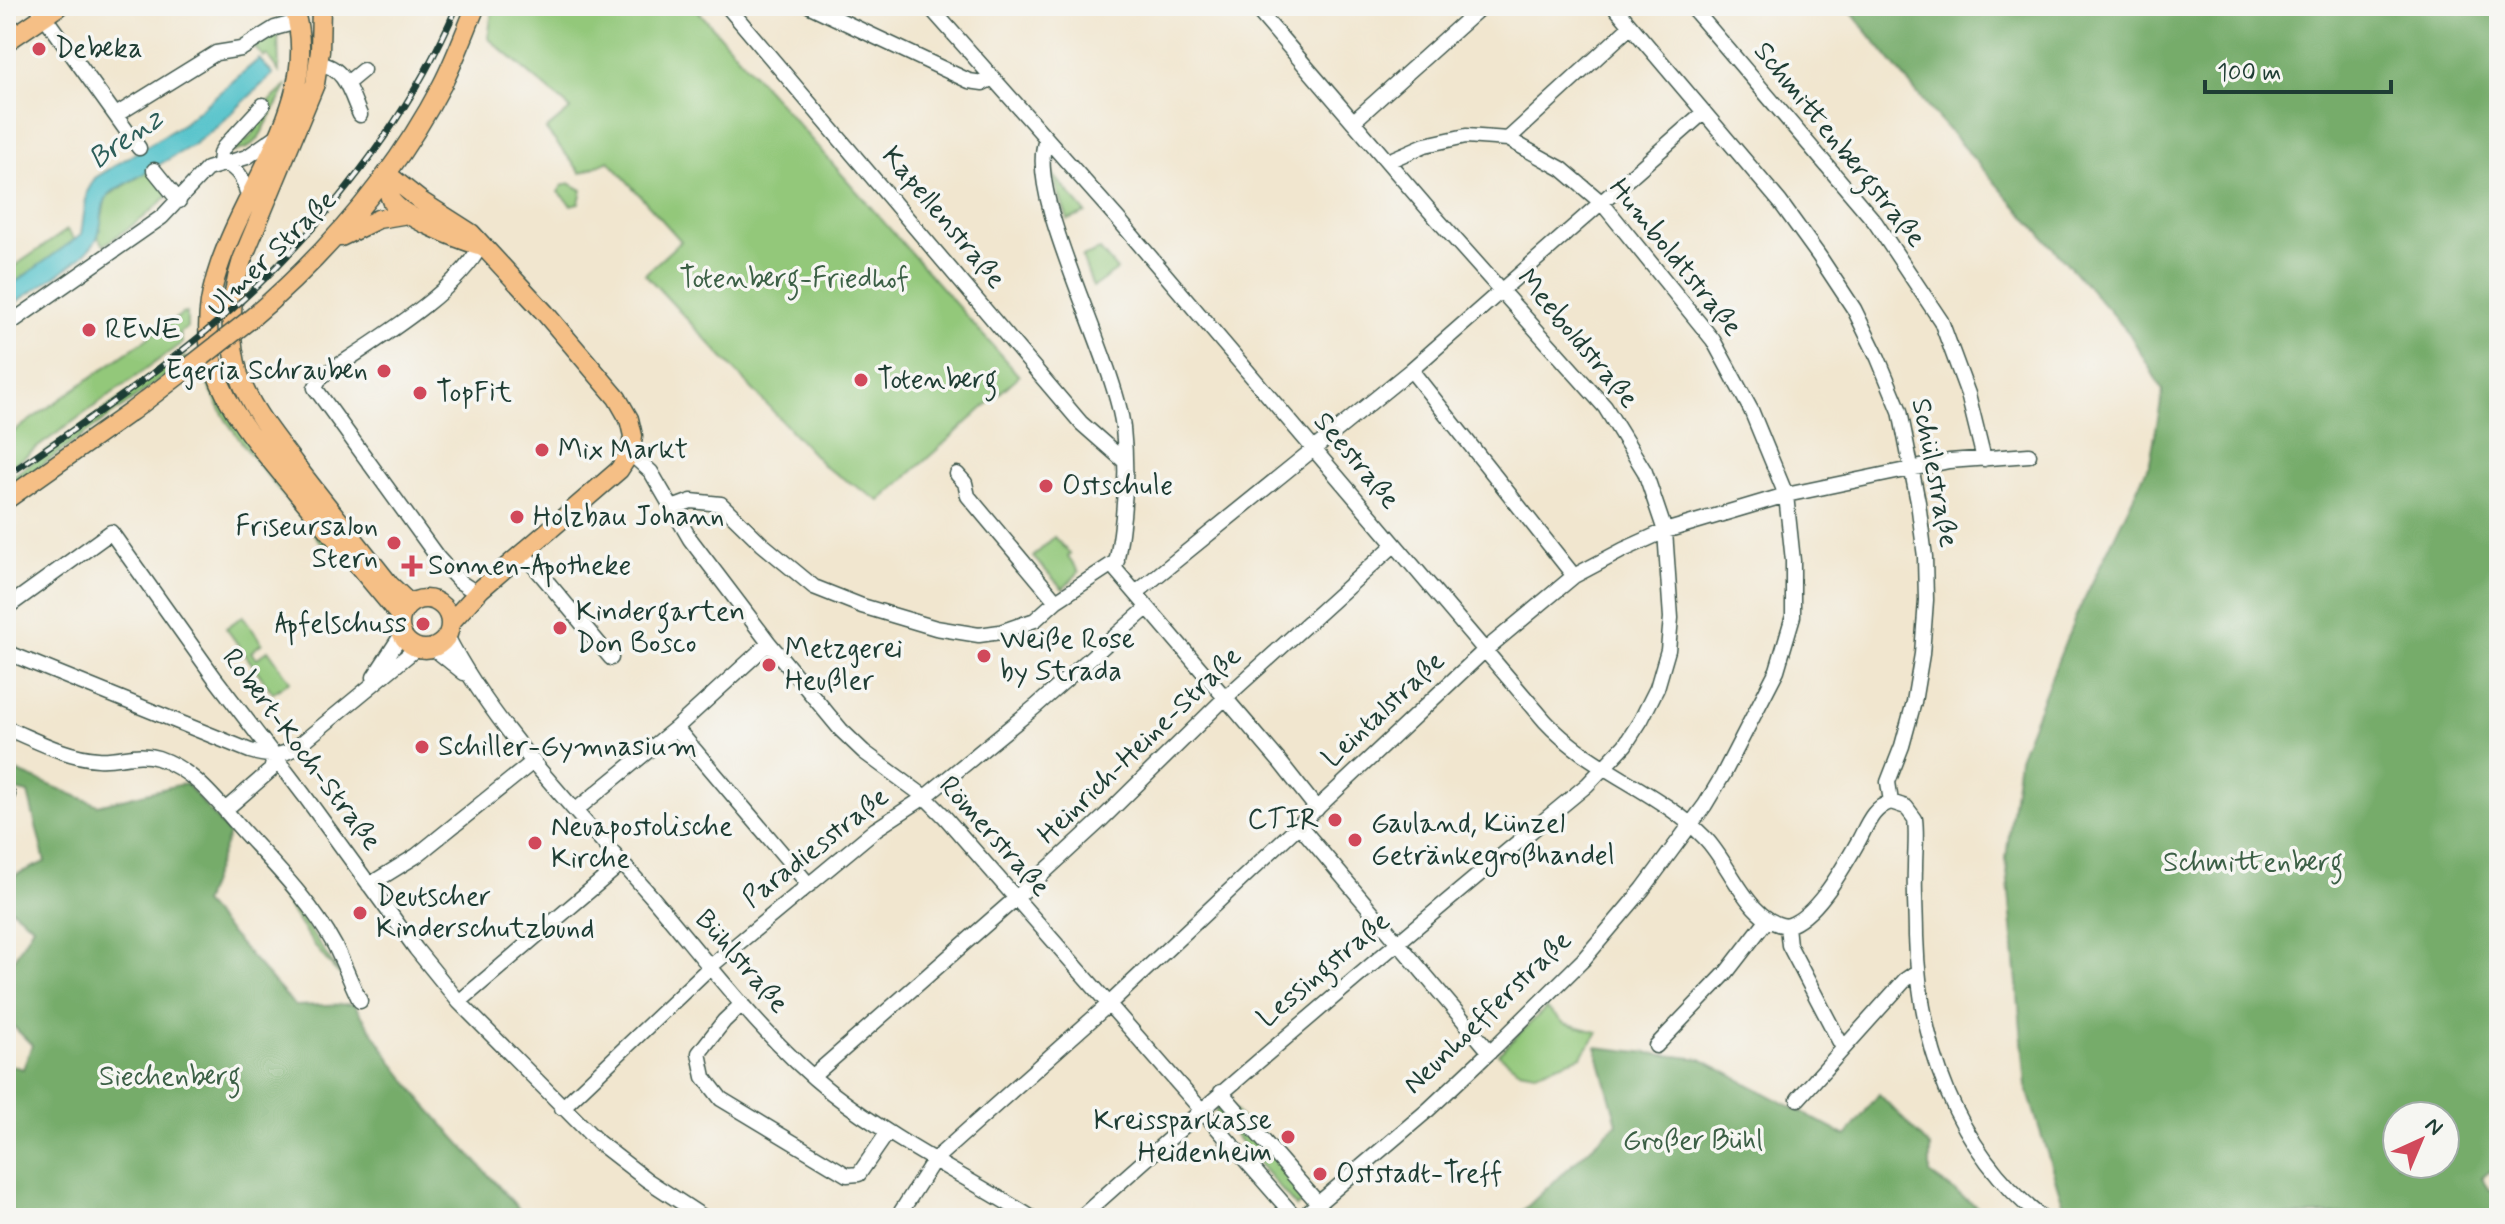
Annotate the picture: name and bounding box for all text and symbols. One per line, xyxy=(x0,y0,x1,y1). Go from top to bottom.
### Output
place label: Debeka xyxy=(55,31,143,68)
street label: Schmittenbergstraße xyxy=(1742,34,1934,258)
marker: Debeka xyxy=(30,40,48,58)
scale bar xyxy=(2205,44,2391,94)
text: 100 m xyxy=(2217,58,2281,89)
water label: Brenz xyxy=(81,99,171,179)
street label: Kapellenstraße xyxy=(873,139,1013,297)
street label: Humboldtstraße xyxy=(1600,171,1750,345)
street label: Ulmer Straße xyxy=(199,182,345,326)
park label: Totenberg-Friedhof xyxy=(679,261,909,301)
street label: Meeboldstraße xyxy=(1508,261,1646,417)
place label: REWE xyxy=(105,312,181,349)
marker: REWE xyxy=(80,321,98,339)
place label: Egeria Schrauben xyxy=(166,353,368,390)
marker: Egeria Schrauben xyxy=(375,362,393,380)
place label: Totenberg xyxy=(877,362,997,402)
marker: Totenberg xyxy=(852,371,870,389)
place label: TopFit xyxy=(436,375,513,412)
marker: TopFit xyxy=(411,384,429,402)
street label: Schülestraße xyxy=(1901,395,1967,551)
street label: Seestraße xyxy=(1304,404,1408,518)
place label: Mix Markt xyxy=(558,432,688,469)
marker: Mix Markt xyxy=(533,441,551,459)
place label: Ostschule xyxy=(1062,468,1173,505)
marker: Ostschule xyxy=(1037,477,1055,495)
place label: Holzbau Johann xyxy=(533,499,724,536)
marker: Holzbau Johann xyxy=(508,508,526,526)
place label: Friseursalon Stern xyxy=(235,509,378,578)
marker: Friseursalon Stern xyxy=(385,534,403,552)
place label: Sonnen-Apotheke xyxy=(428,548,631,588)
marker: Sonnen-Apotheke xyxy=(403,557,421,575)
place label: Kindergarten Don Bosco xyxy=(576,594,745,663)
place label: Apfelschuss xyxy=(275,606,407,646)
marker: Apfelschuss xyxy=(414,615,432,633)
marker: Kindergarten Don Bosco xyxy=(551,619,569,637)
place label: Weiße Rose by Strada xyxy=(1000,622,1135,691)
place label: Metzgerei Heußler xyxy=(785,631,903,700)
street label: Heinrich-Heine-Straße xyxy=(1030,639,1250,853)
street label: Robert-Koch-Straße xyxy=(213,641,389,859)
street label: Leintalstraße xyxy=(1315,644,1453,776)
marker: Weiße Rose by Strada xyxy=(975,647,993,665)
marker: Metzgerei Heußler xyxy=(760,656,778,674)
place label: Schiller-Gymnasium xyxy=(438,729,697,766)
marker: Schiller-Gymnasium xyxy=(413,738,431,756)
street label: Römerstraße xyxy=(930,769,1058,905)
street label: Paradiesstraße xyxy=(735,779,897,917)
place label: CTIR xyxy=(1247,802,1319,839)
place label: Gauland, Künzel Getränkegroßhandel xyxy=(1371,806,1615,877)
place label: Neuapostolische Kirche xyxy=(551,809,733,878)
marker: CTIR xyxy=(1326,811,1344,829)
marker: Gauland, Künzel Getränkegroßhandel xyxy=(1346,831,1364,849)
marker: Neuapostolische Kirche xyxy=(526,834,544,852)
park label: Schmittenberg xyxy=(2163,845,2343,885)
place label: Deutscher Kinderschutzbund xyxy=(376,879,595,948)
street label: Bühlstraße xyxy=(686,902,796,1022)
street label: Lessingstraße xyxy=(1250,903,1400,1039)
marker: Deutscher Kinderschutzbund xyxy=(351,904,369,922)
street label: Neunhoefferstraße xyxy=(1396,923,1580,1103)
park label: Siechenberg xyxy=(99,1059,241,1099)
north arrow xyxy=(2381,1100,2461,1180)
place label: Kreissparkasse Heidenheim xyxy=(1093,1103,1272,1172)
text: N xyxy=(2419,1112,2449,1142)
park label: Großer Bühl xyxy=(1623,1123,1763,1160)
marker: Kreissparkasse Heidenheim xyxy=(1279,1128,1297,1146)
place label: Oststadt-Treff xyxy=(1336,1156,1502,1193)
marker: Oststadt-Treff xyxy=(1311,1165,1329,1183)

